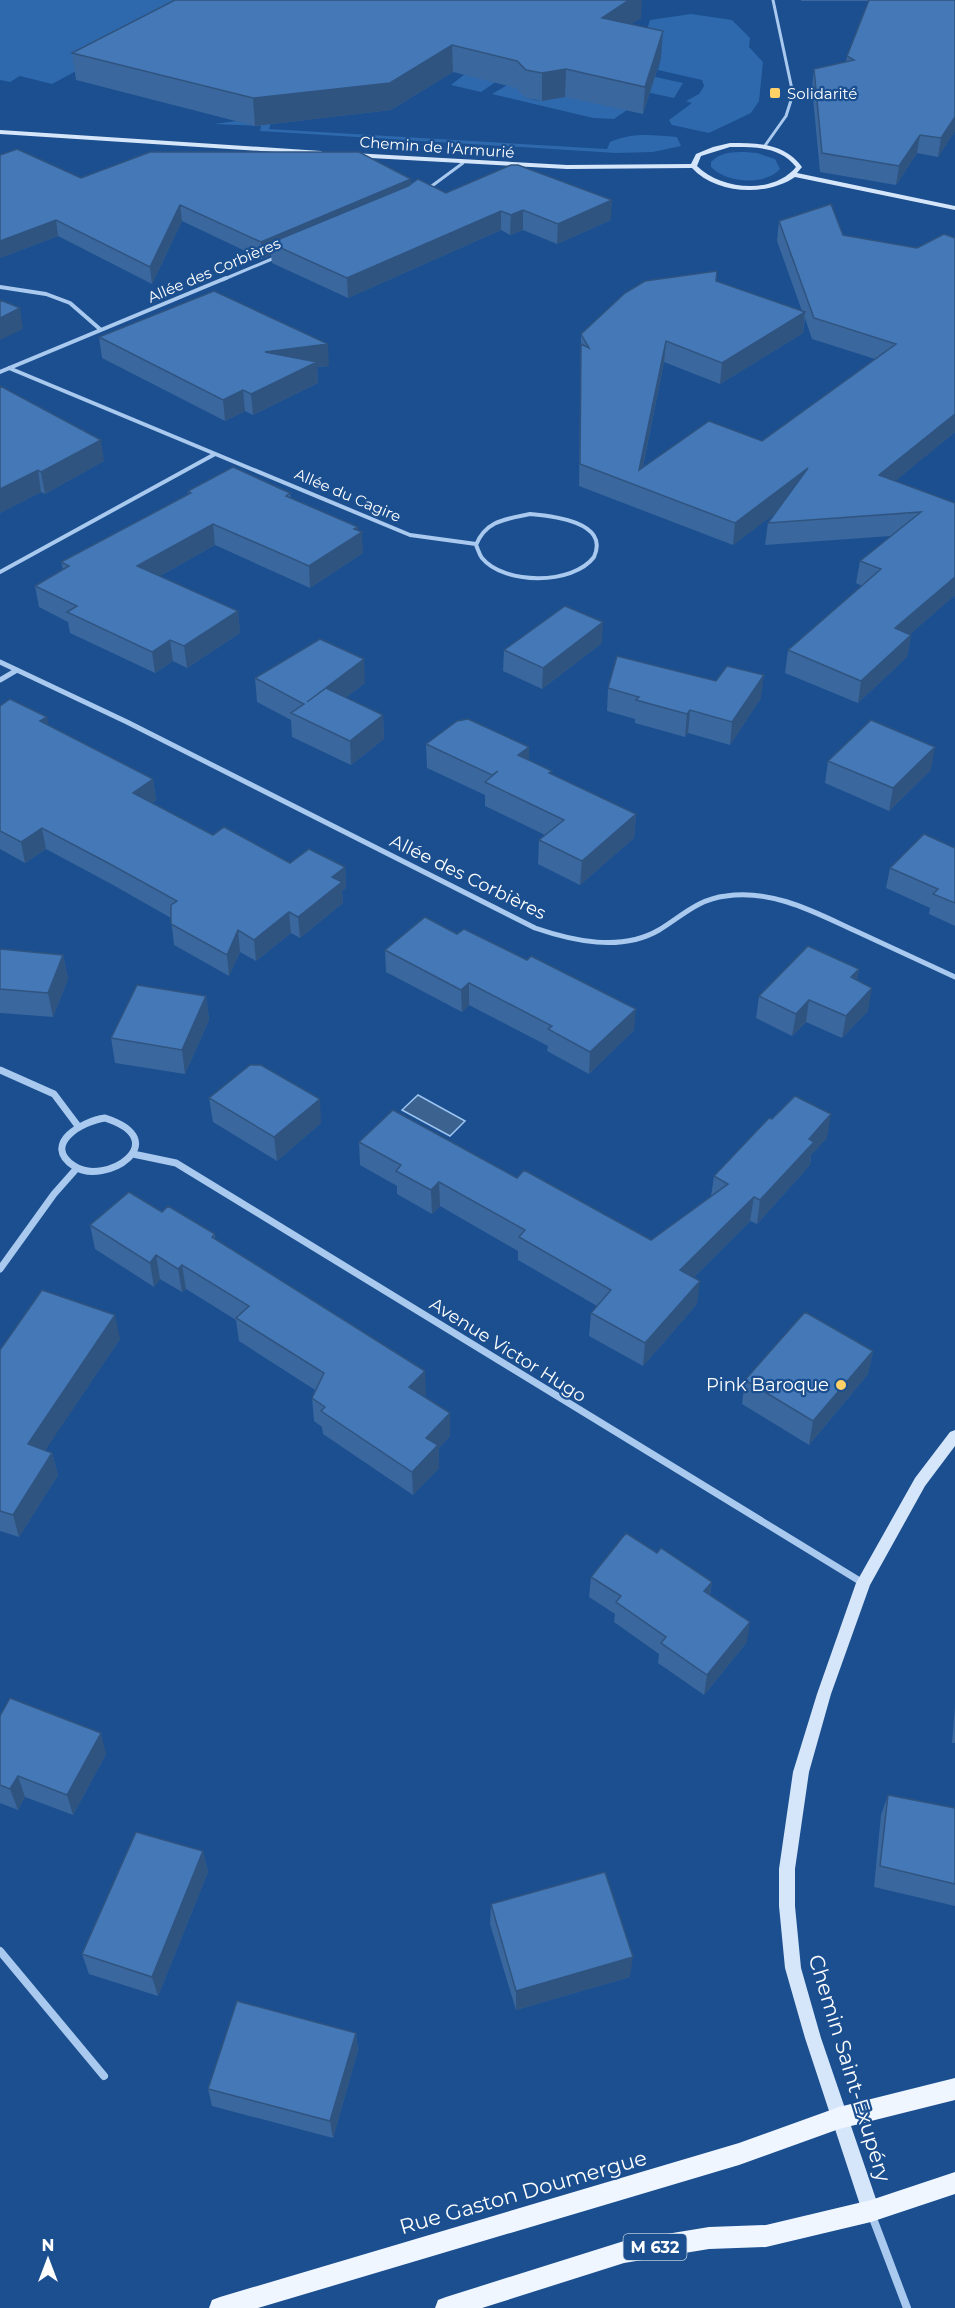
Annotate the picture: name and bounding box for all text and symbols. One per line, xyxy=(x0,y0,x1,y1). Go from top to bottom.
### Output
place label: Solidarité xyxy=(787,84,857,103)
marker: Solidarité xyxy=(768,86,782,100)
street label: Chemin de l'Armurié xyxy=(359,132,515,162)
street label: Allée des Corbières xyxy=(145,233,283,307)
street label: Allée du Cagire xyxy=(292,464,404,526)
street label: Allée des Corbières xyxy=(386,830,550,924)
street label: Avenue Victor Hugo xyxy=(426,1293,590,1407)
place label: Pink Baroque xyxy=(706,1374,829,1396)
marker: Pink Baroque xyxy=(834,1378,848,1392)
street label: Chemin Saint-Exupéry xyxy=(803,1951,897,2185)
street label: Rue Gaston Doumergue xyxy=(396,2145,650,2239)
north arrow xyxy=(18,2230,78,2290)
road number: M 632 xyxy=(624,2234,686,2260)
text: N xyxy=(42,2236,54,2255)

